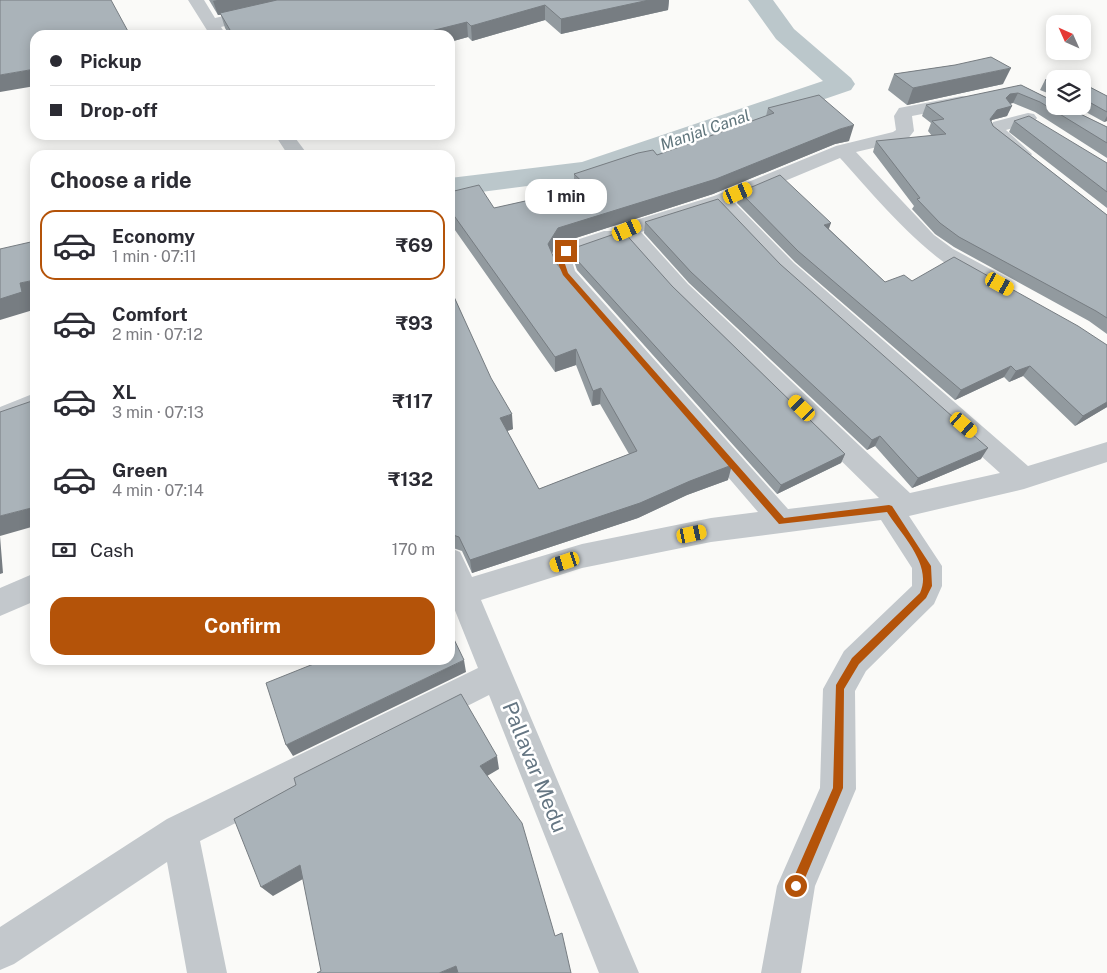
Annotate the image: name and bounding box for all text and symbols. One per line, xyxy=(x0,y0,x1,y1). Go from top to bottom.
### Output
north arrow xyxy=(1046,15,1091,60)
map controls xyxy=(1046,15,1091,115)
text: Pickup xyxy=(80,50,142,72)
button: layers xyxy=(1046,70,1091,115)
text: Drop-off xyxy=(80,99,157,121)
water label: Manjal Canal xyxy=(658,106,752,154)
text: Choose a ride xyxy=(50,167,192,193)
callout: 1 min xyxy=(525,178,607,214)
car xyxy=(721,180,754,206)
text: 1 min xyxy=(547,187,585,206)
car xyxy=(610,217,643,243)
icon: car xyxy=(52,223,97,268)
text: Economy xyxy=(112,225,195,247)
text: ₹69 xyxy=(396,234,433,256)
route end xyxy=(555,240,577,262)
text: 1 min · 07:11 xyxy=(112,247,197,266)
car xyxy=(983,270,1016,298)
icon: car xyxy=(52,301,97,346)
text: Comfort xyxy=(112,303,188,325)
text: ₹93 xyxy=(396,312,433,334)
text: 2 min · 07:12 xyxy=(112,325,203,344)
icon: car xyxy=(52,379,97,424)
text: XL xyxy=(112,381,137,403)
text: ₹117 xyxy=(393,390,433,412)
car xyxy=(785,392,818,424)
text: 3 min · 07:13 xyxy=(112,403,204,422)
car xyxy=(947,409,980,441)
icon: car xyxy=(52,457,97,502)
text: Green xyxy=(112,459,167,481)
text: ₹132 xyxy=(388,468,433,490)
text: 4 min · 07:14 xyxy=(112,481,204,500)
car xyxy=(675,524,708,544)
icon: cash xyxy=(50,536,78,564)
text: Cash xyxy=(90,539,134,561)
text: 170 m xyxy=(392,540,435,559)
car xyxy=(548,550,581,574)
button: Confirm xyxy=(50,597,435,655)
street label: Pallavar Medu xyxy=(497,698,573,836)
route start xyxy=(785,875,807,897)

